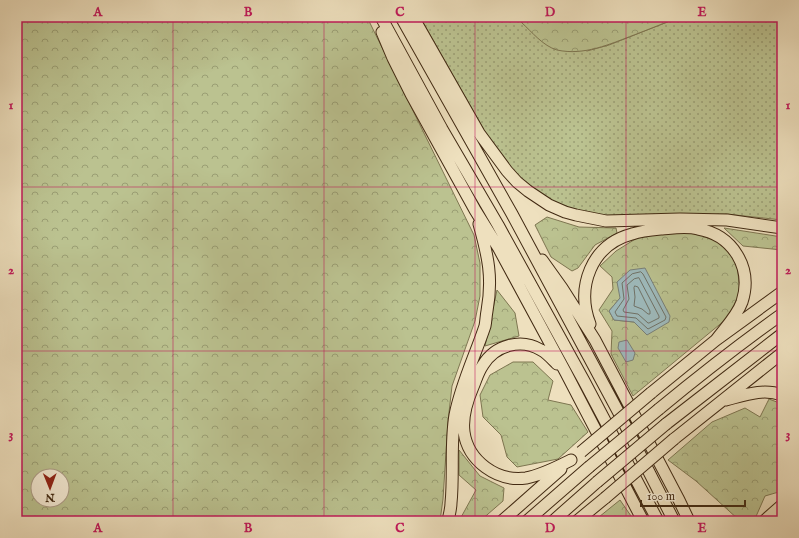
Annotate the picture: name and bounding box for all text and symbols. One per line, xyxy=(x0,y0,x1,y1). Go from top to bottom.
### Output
text: A xyxy=(93,4,104,21)
text: B xyxy=(244,4,253,21)
text: C xyxy=(395,4,405,21)
text: D xyxy=(545,4,556,21)
text: E xyxy=(697,4,707,21)
text: 1 xyxy=(9,97,14,114)
text: 1 xyxy=(786,97,791,114)
text: 2 xyxy=(8,262,14,279)
text: 2 xyxy=(785,262,791,279)
text: 3 xyxy=(9,426,14,443)
text: 3 xyxy=(786,426,791,443)
north arrow xyxy=(30,468,70,508)
scale bar xyxy=(641,482,745,508)
text: 100 m xyxy=(647,489,675,504)
text: N xyxy=(45,490,56,504)
text: A xyxy=(93,520,104,537)
text: B xyxy=(244,520,253,537)
text: C xyxy=(395,520,405,537)
text: D xyxy=(545,520,556,537)
text: E xyxy=(697,520,707,537)

